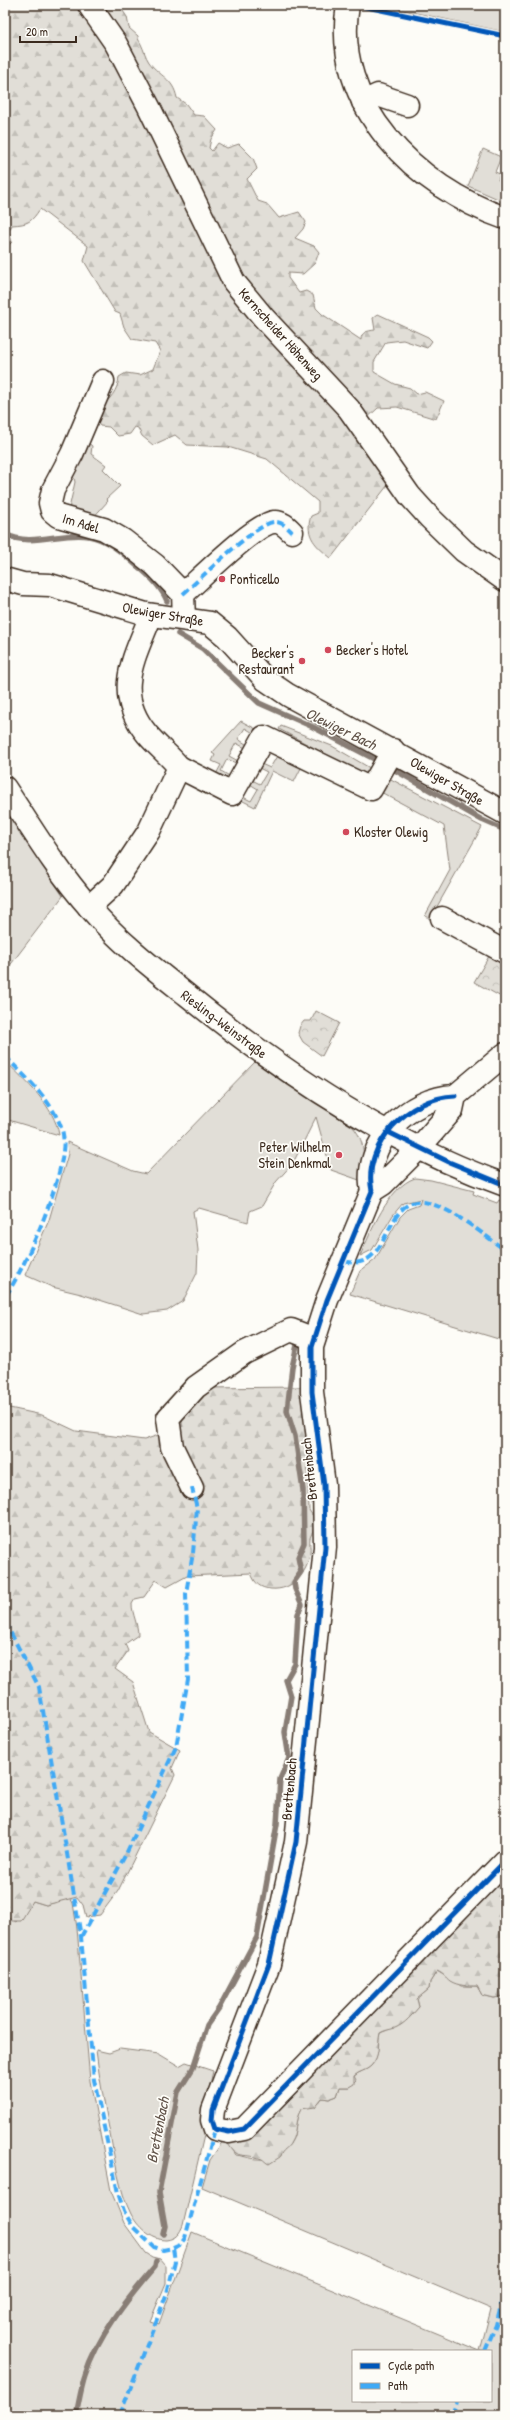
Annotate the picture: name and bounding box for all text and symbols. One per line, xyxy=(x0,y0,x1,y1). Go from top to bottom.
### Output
scale bar xyxy=(20,18,76,44)
text: 20 m xyxy=(26,23,48,40)
street label: Kernscheider Höhenweg xyxy=(234,283,328,385)
street label: Im Adel xyxy=(60,508,102,537)
place label: Ponticello xyxy=(230,569,280,588)
marker: Ponticello xyxy=(217,574,227,584)
street label: Olewiger Straße xyxy=(121,597,206,631)
place label: Becker's Hotel xyxy=(336,640,408,659)
place label: Becker's Restaurant xyxy=(239,643,294,678)
marker: Becker's Hotel xyxy=(323,645,333,655)
marker: Becker's Restaurant xyxy=(297,656,307,666)
water label: Olewiger Bach xyxy=(302,702,382,755)
street label: Olewiger Straße xyxy=(406,752,488,810)
place label: Kloster Olewig xyxy=(354,822,428,842)
marker: Kloster Olewig xyxy=(341,827,351,837)
street label: Riesling-Weinstraße xyxy=(177,985,272,1063)
place label: Peter Wilhelm Stein Denkmal xyxy=(258,1137,331,1172)
marker: Peter Wilhelm Stein Denkmal xyxy=(334,1150,344,1160)
street label: Brettenbach xyxy=(296,1437,321,1501)
street label: Brettenbach xyxy=(276,1757,301,1821)
water label: Brettenbach xyxy=(141,2094,174,2165)
legend xyxy=(352,2350,492,2402)
text: Cycle path xyxy=(388,2357,434,2374)
text: Path xyxy=(388,2377,408,2394)

